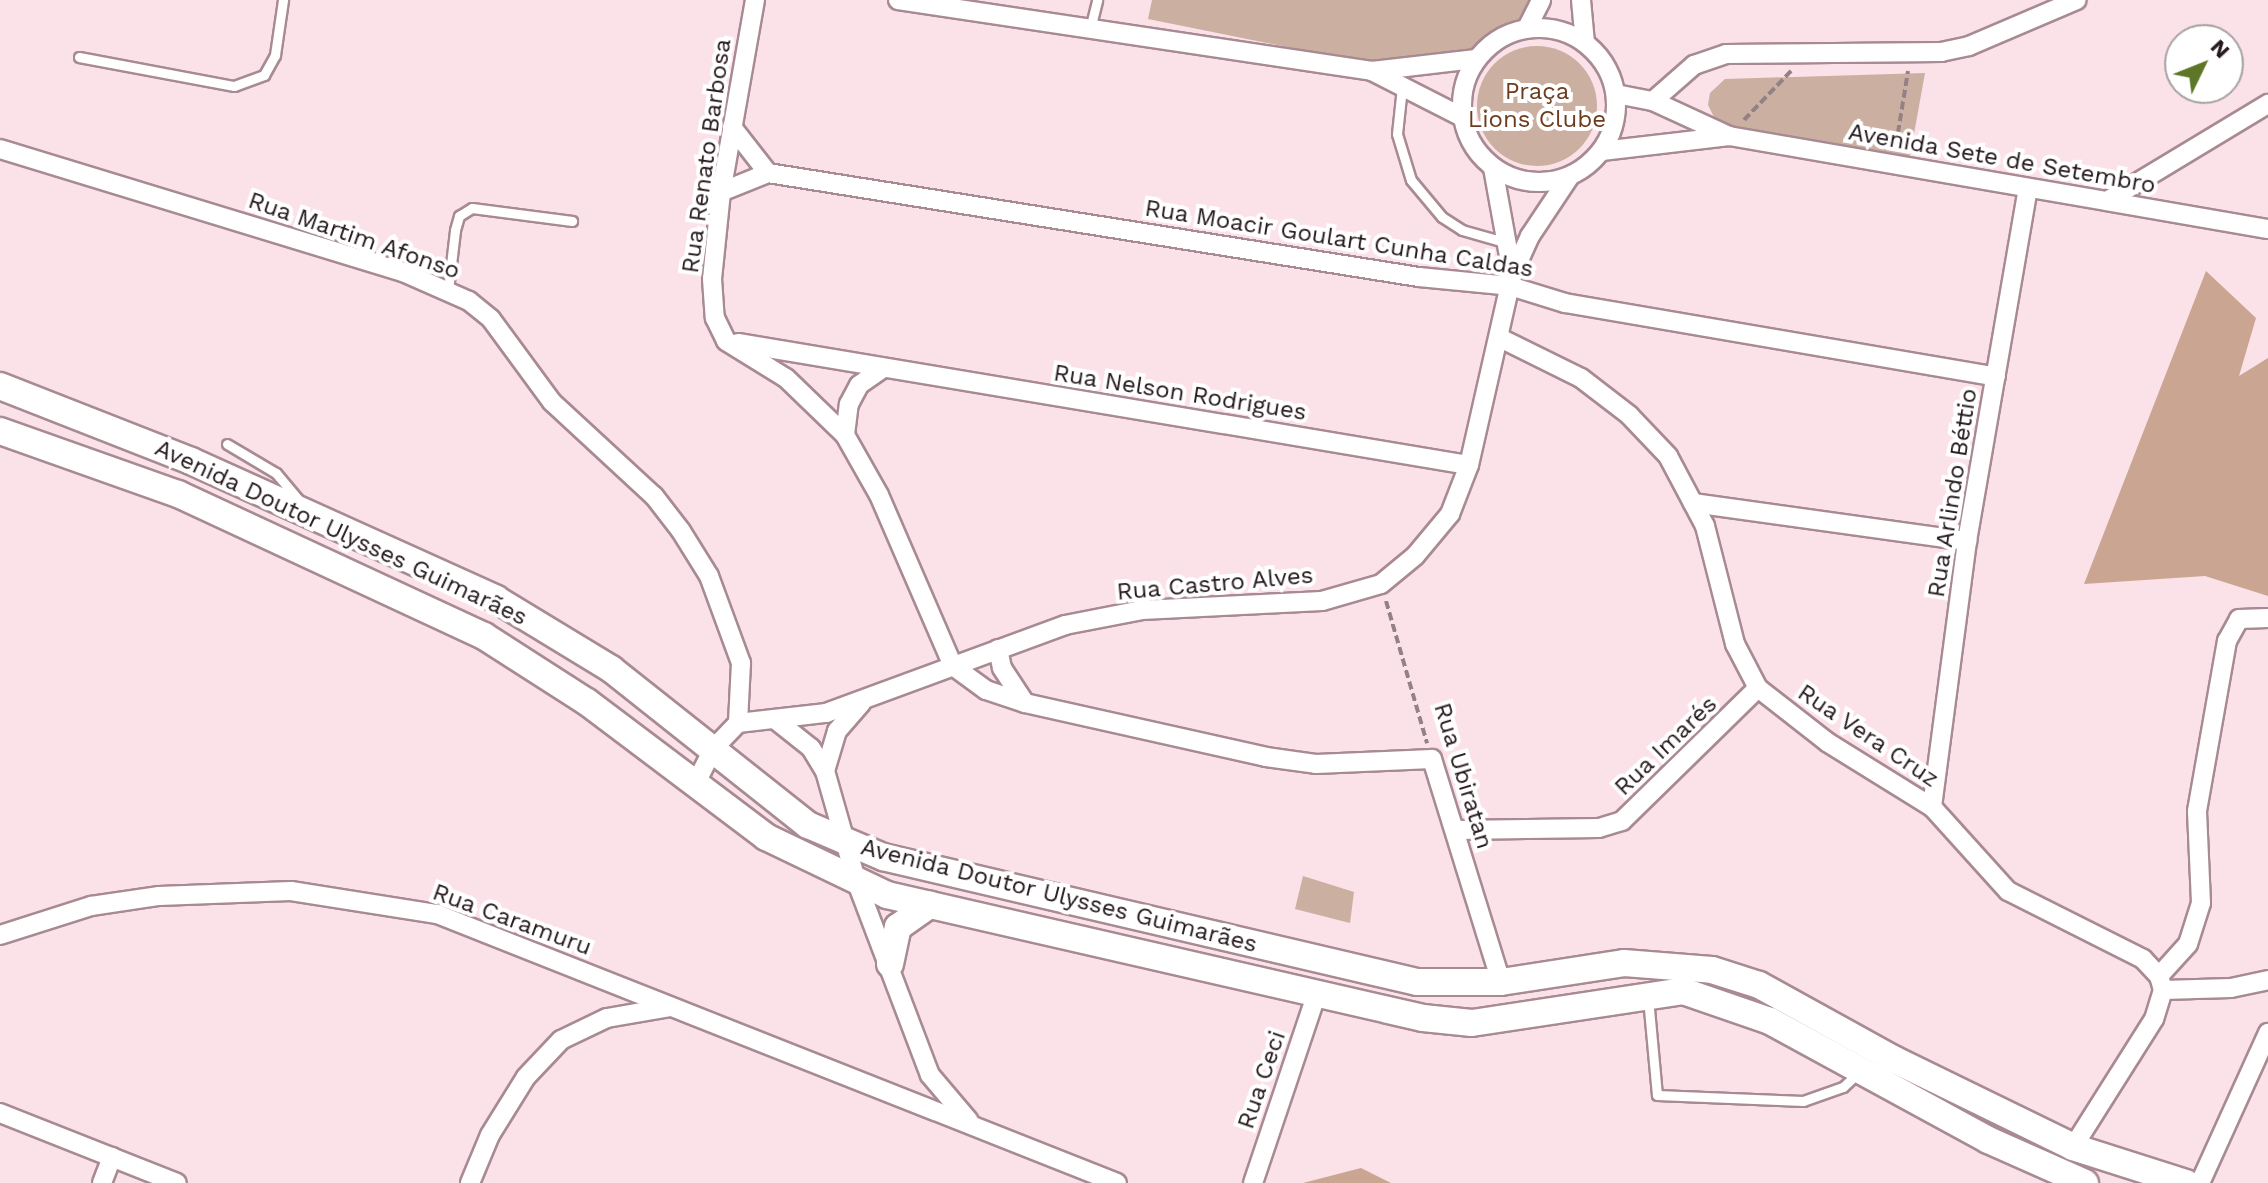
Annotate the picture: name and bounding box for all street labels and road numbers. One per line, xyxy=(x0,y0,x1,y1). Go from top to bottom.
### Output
street label: Rua Renato Barbosa xyxy=(676,37,738,275)
street label: Avenida Sete de Setembro xyxy=(1846,118,2158,200)
street label: Rua Martim Afonso xyxy=(244,186,464,286)
street label: Rua Moacir Goulart Cunha Caldas xyxy=(1142,194,1536,284)
street label: Rua Nelson Rodrigues xyxy=(1051,359,1309,427)
street label: Rua Arlindo Béttio xyxy=(1922,386,1984,600)
street label: Avenida Doutor Ulysses Guimarães xyxy=(150,434,532,632)
street label: Rua Castro Alves xyxy=(1115,561,1315,607)
street label: Rua Vera Cruz xyxy=(1791,678,1945,794)
street label: Rua Imarés xyxy=(1609,690,1723,802)
street label: Rua Ubiratan xyxy=(1427,699,1499,853)
street label: Avenida Doutor Ulysses Guimarães xyxy=(857,833,1261,959)
street label: Rua Caramuru xyxy=(428,878,596,962)
street label: Rua Ceci xyxy=(1232,1027,1292,1133)

